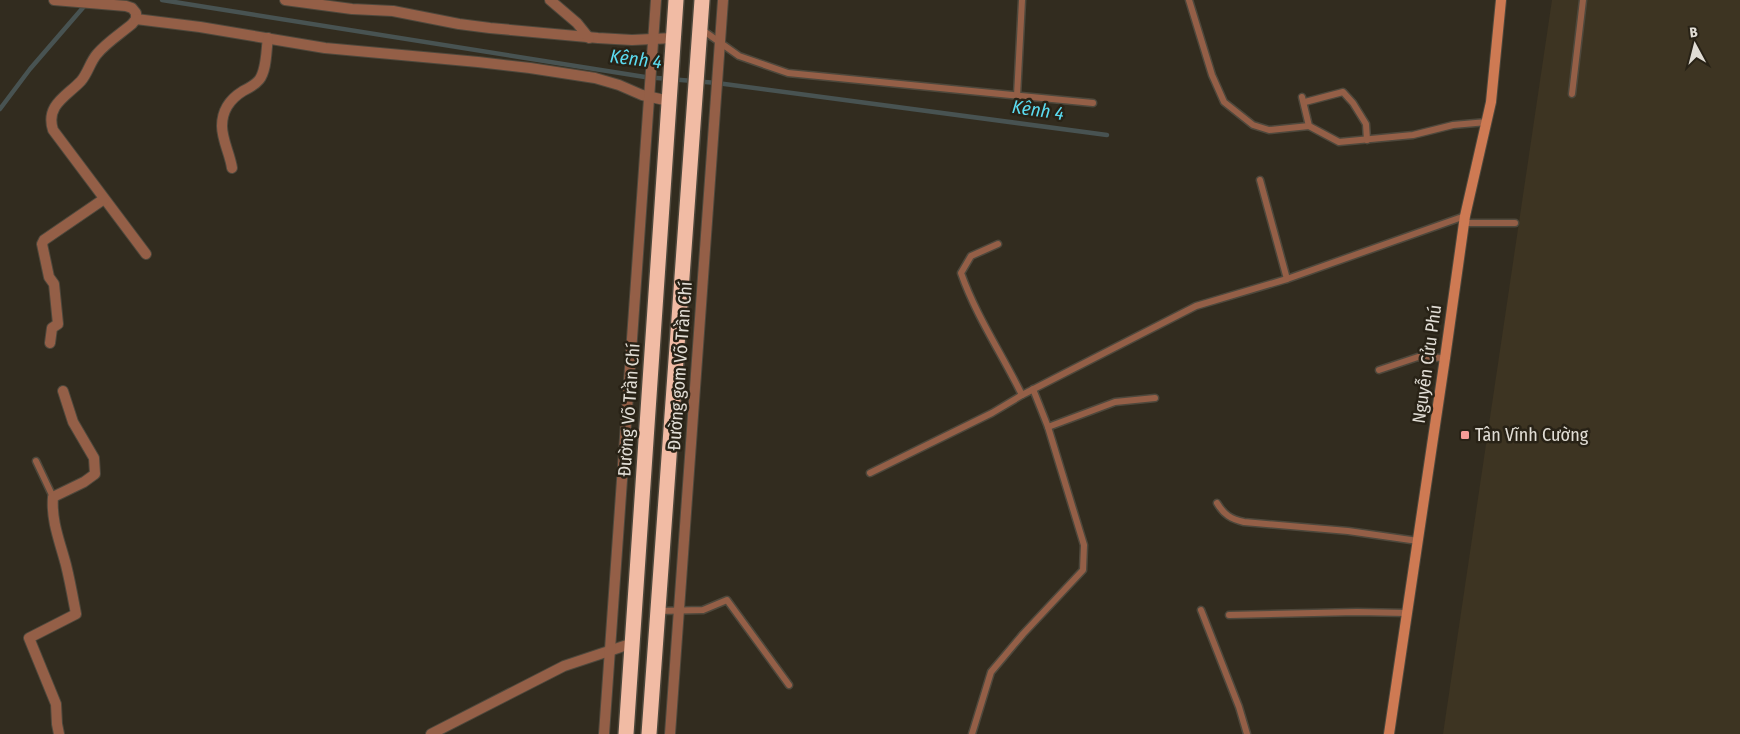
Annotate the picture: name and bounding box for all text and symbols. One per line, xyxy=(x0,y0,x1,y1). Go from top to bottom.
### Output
north arrow xyxy=(1670,20,1720,70)
text: B xyxy=(1689,24,1699,42)
water label: Kênh 4 xyxy=(609,44,663,74)
water label: Kênh 4 xyxy=(1011,95,1065,125)
street label: Đường gom Võ Trần Chí xyxy=(663,280,697,451)
street label: Nguyễn Cửu Phú xyxy=(1408,303,1446,425)
street label: Đường Võ Trần Chí xyxy=(613,342,645,477)
place label: Tân Vĩnh Cường xyxy=(1475,424,1589,446)
marker: Tân Vĩnh Cường xyxy=(1459,429,1471,441)

